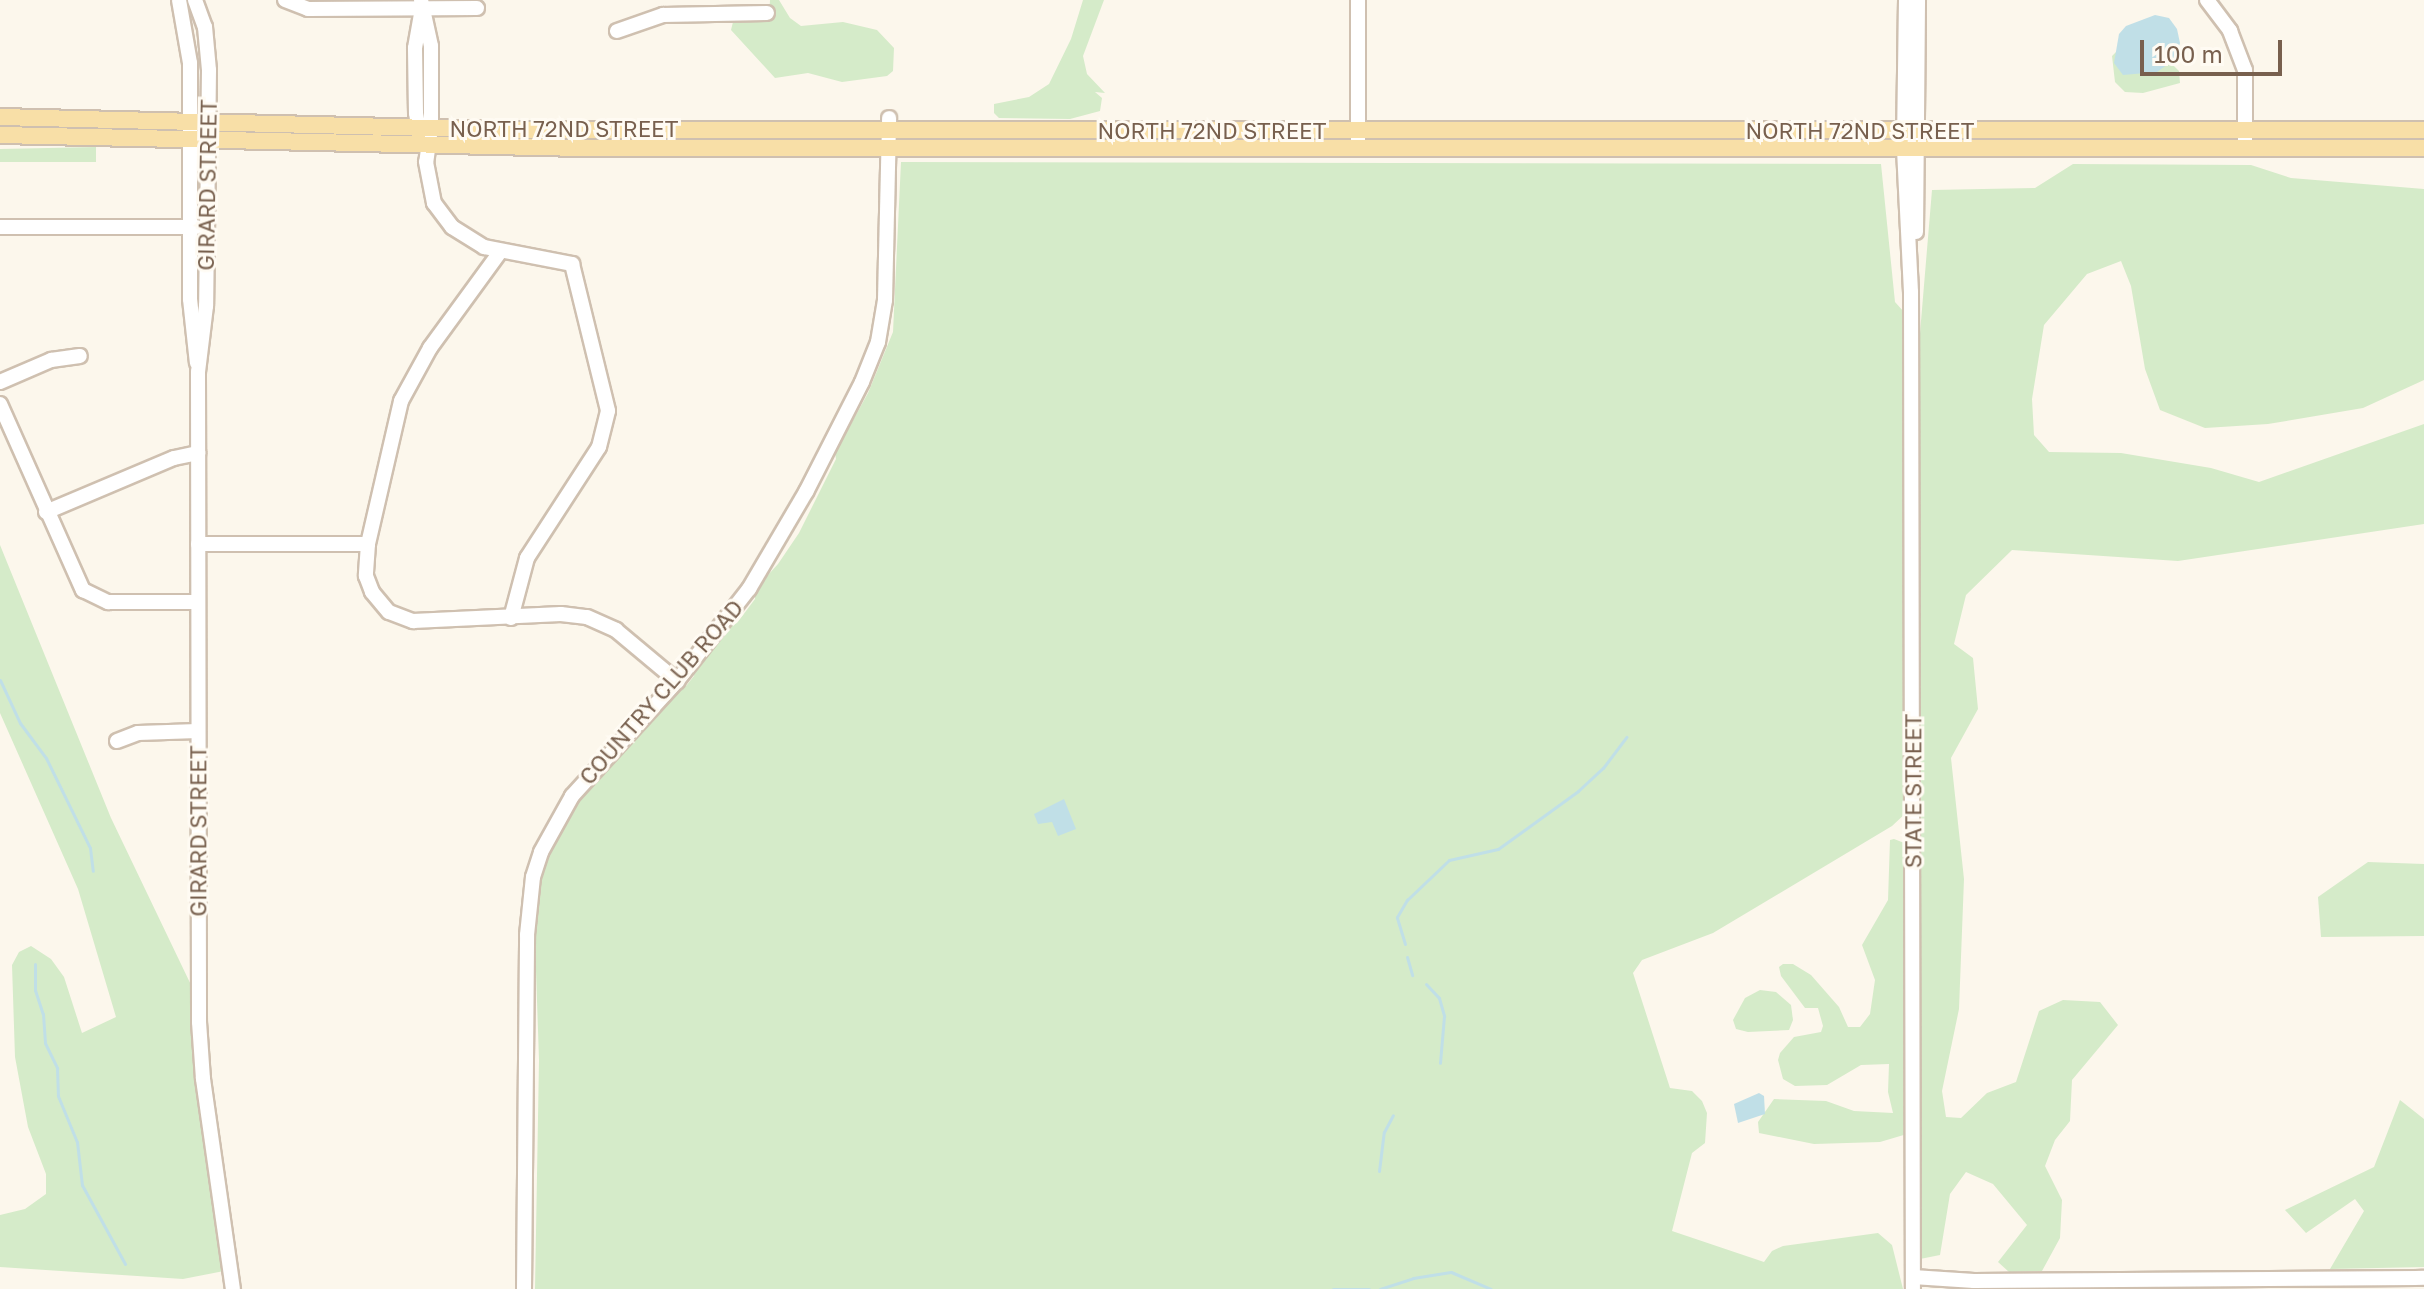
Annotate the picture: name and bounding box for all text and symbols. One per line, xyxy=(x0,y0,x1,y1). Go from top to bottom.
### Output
scale bar xyxy=(2144,24,2286,74)
text: 100 m xyxy=(2154,39,2223,68)
street label: GIRARD STREET xyxy=(192,99,222,271)
street label: NORTH 72ND STREET xyxy=(450,116,678,142)
street label: NORTH 72ND STREET xyxy=(1098,118,1326,144)
street label: NORTH 72ND STREET xyxy=(1746,118,1974,144)
street label: COUNTRY CLUB ROAD xyxy=(574,594,748,790)
street label: STATE STREET xyxy=(1900,714,1926,868)
street label: GIRARD STREET xyxy=(185,745,211,917)

